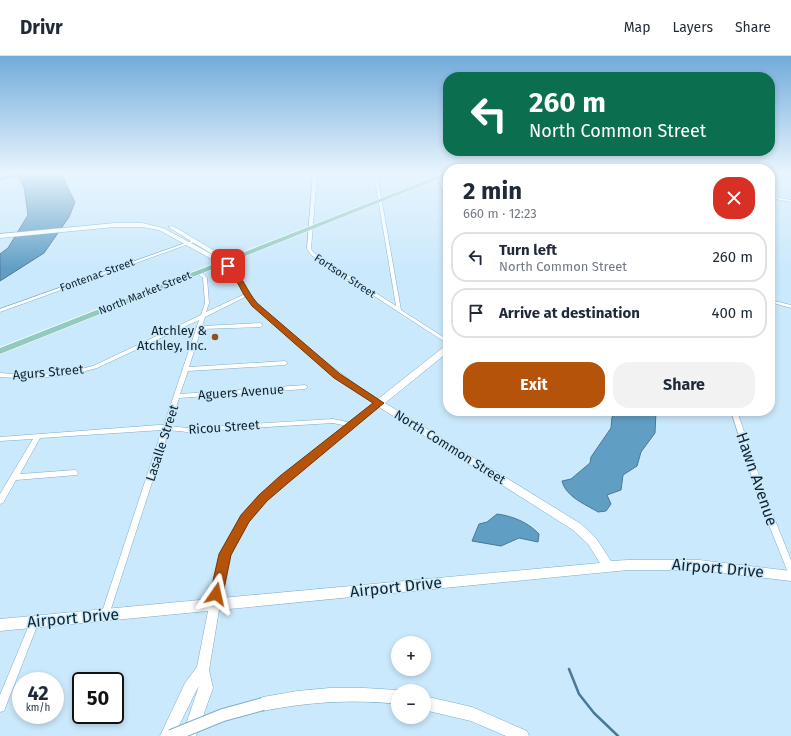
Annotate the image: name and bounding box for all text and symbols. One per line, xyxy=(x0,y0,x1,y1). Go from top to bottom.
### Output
text: Drivr xyxy=(20,16,63,39)
text: Map xyxy=(624,19,650,36)
text: Layers xyxy=(672,19,713,36)
text: Share xyxy=(735,19,771,36)
text: 260 m xyxy=(529,86,606,119)
icon: left xyxy=(463,88,515,140)
text: North Common Street xyxy=(529,120,706,142)
text: 2 min xyxy=(463,177,522,205)
button: close xyxy=(713,177,755,219)
text: 660 m · 12:23 xyxy=(463,206,537,221)
text: Turn left xyxy=(499,241,557,259)
icon: left xyxy=(465,246,487,268)
text: 260 m xyxy=(712,248,753,266)
pin xyxy=(211,249,245,283)
street label: Fortson Street xyxy=(312,251,378,301)
icon: arrive xyxy=(217,255,239,277)
street label: Fontenac Street xyxy=(58,256,136,294)
text: North Common Street xyxy=(499,259,627,274)
street label: North Market Street xyxy=(97,269,193,317)
icon: arrive xyxy=(465,302,487,324)
text: Arrive at destination xyxy=(499,304,640,322)
text: 400 m xyxy=(711,304,753,322)
place label: Atchley & Atchley, Inc. xyxy=(137,323,207,353)
marker: Atchley & Atchley, Inc. xyxy=(210,332,220,342)
street label: Agurs Street xyxy=(12,361,84,383)
button: Exit xyxy=(463,362,605,408)
button: Share xyxy=(613,362,755,408)
street label: Aguers Avenue xyxy=(197,382,285,402)
street label: Lasalle Street xyxy=(143,403,182,483)
street label: North Common Street xyxy=(392,407,509,487)
street label: Ricou Street xyxy=(188,417,260,437)
street label: Hawn Avenue xyxy=(732,430,782,528)
street label: Airport Drive xyxy=(671,555,765,581)
position arrow xyxy=(195,573,237,615)
street label: Airport Drive xyxy=(349,573,443,601)
street label: Airport Drive xyxy=(26,605,120,631)
map controls xyxy=(391,636,431,724)
button: + xyxy=(391,636,431,676)
speed limit sign: 50 xyxy=(72,672,124,724)
text: 42 xyxy=(27,681,49,705)
button: − xyxy=(391,684,431,724)
text: km/h xyxy=(26,702,50,714)

